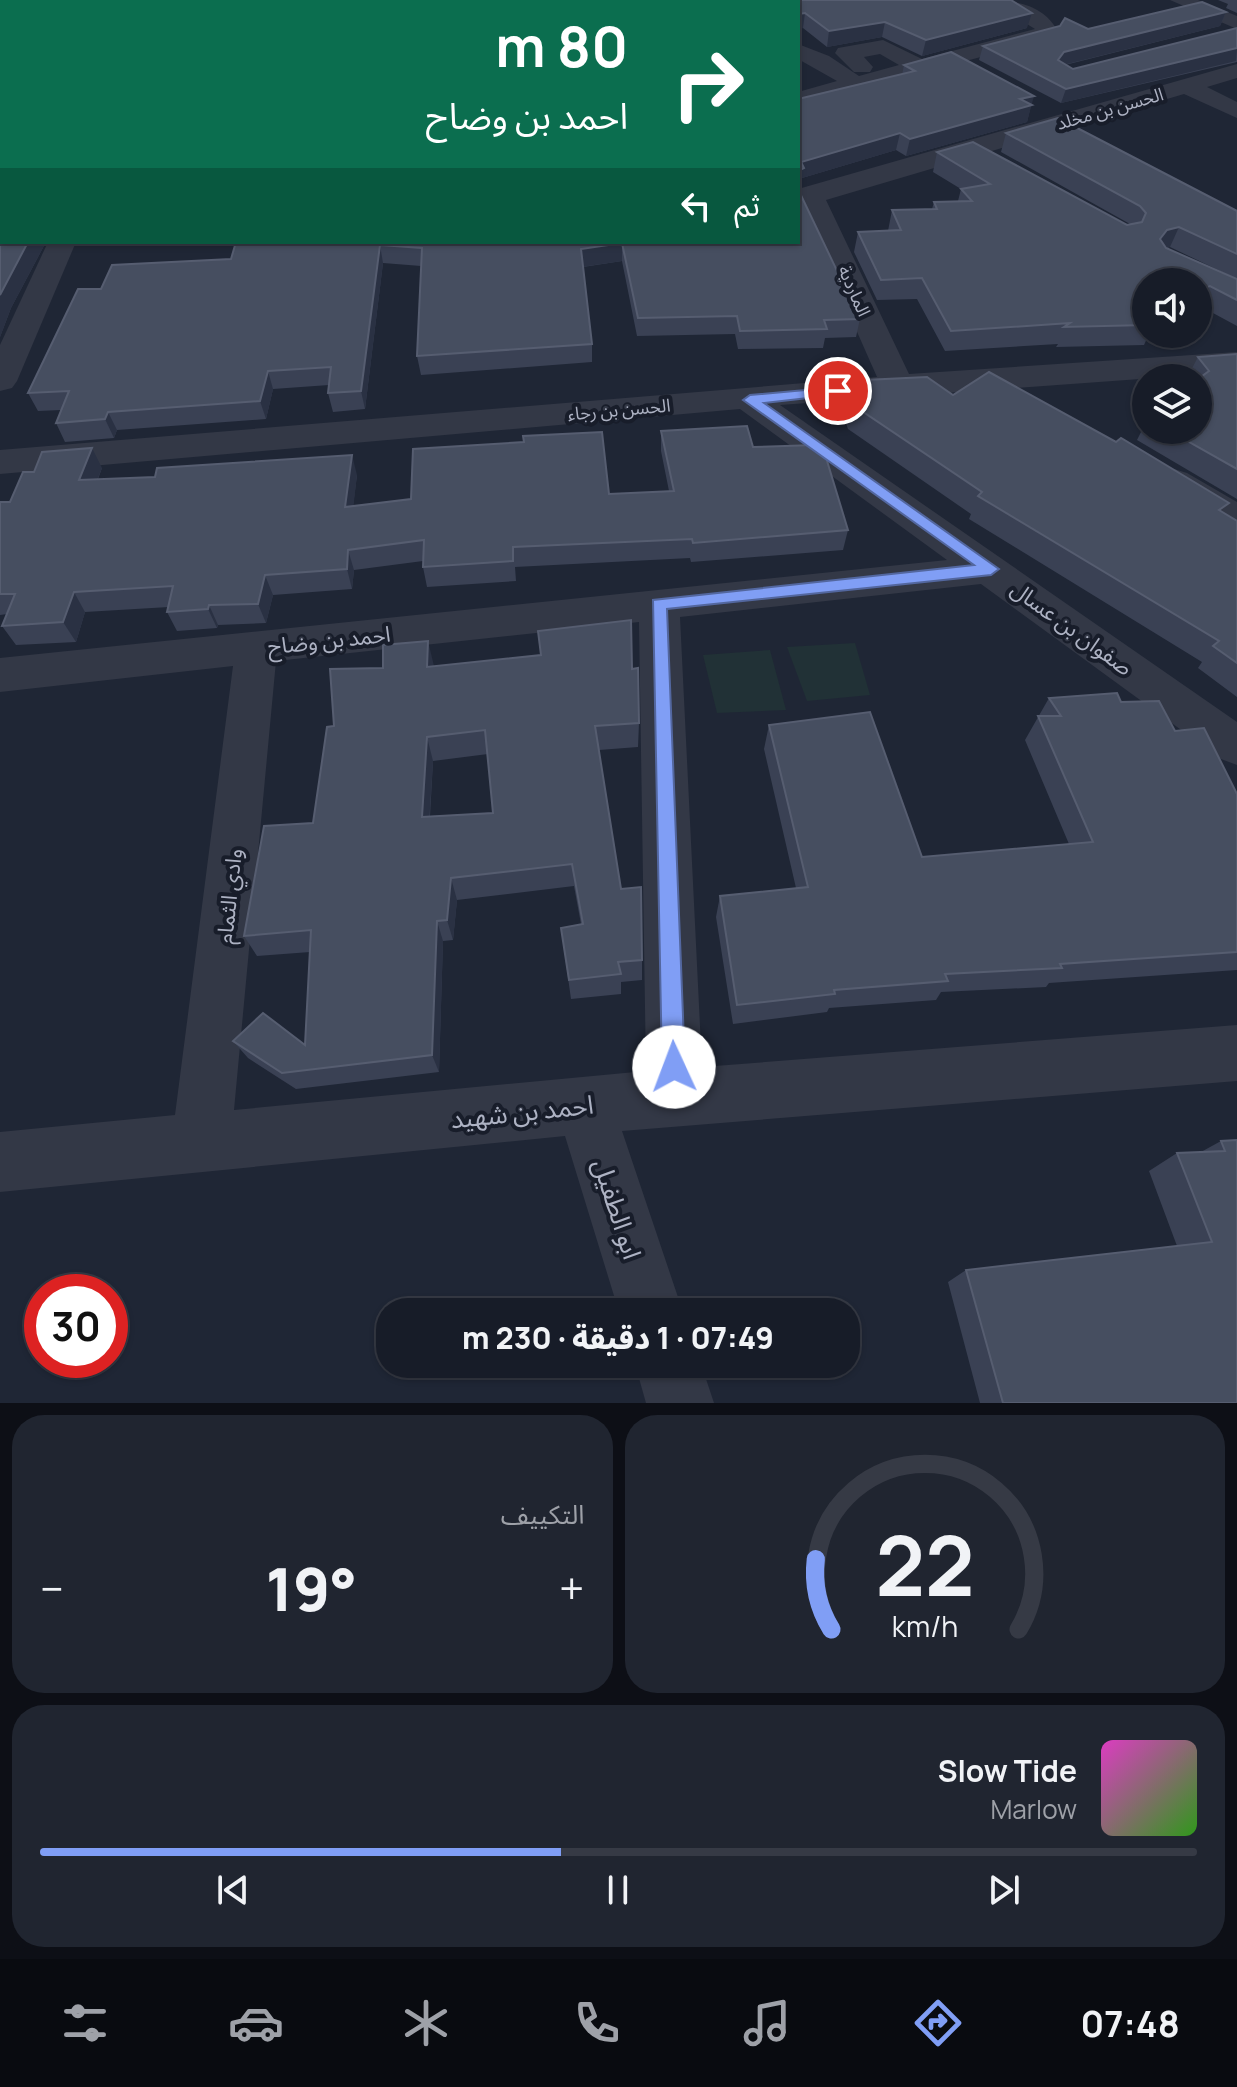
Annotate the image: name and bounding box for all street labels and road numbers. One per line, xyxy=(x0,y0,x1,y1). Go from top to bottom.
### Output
street label: الحسن بن مخلد xyxy=(1054,81,1166,135)
street label: الماردية xyxy=(833,261,877,320)
street label: الحسن بن رجاء xyxy=(566,393,671,425)
street label: صفوان بن عسال xyxy=(1005,574,1139,682)
street label: احمد بن وضاح xyxy=(266,619,392,663)
street label: وادي الثمام xyxy=(209,847,251,945)
street label: احمد بن شهيد xyxy=(448,1086,595,1136)
street label: ابو الطفيل xyxy=(585,1154,651,1264)

